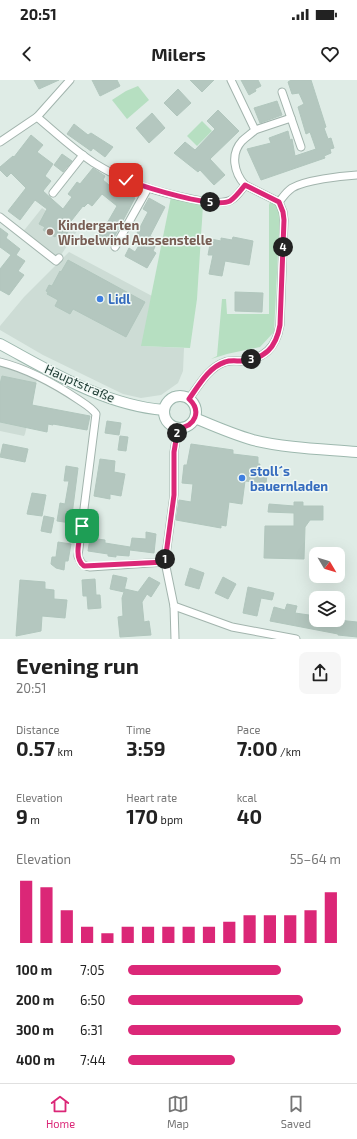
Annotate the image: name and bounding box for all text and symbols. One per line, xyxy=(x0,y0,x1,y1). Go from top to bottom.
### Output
text: 20:51 xyxy=(20,5,57,23)
icon: back xyxy=(16,43,38,65)
text: Milers xyxy=(151,43,206,65)
icon: heart xyxy=(319,43,341,65)
pin xyxy=(109,163,143,197)
icon: check xyxy=(115,169,137,191)
pin: 5 xyxy=(200,192,220,212)
text: 5 xyxy=(207,195,213,208)
place label: Kindergarten Wirbelwind Aussenstelle xyxy=(58,217,212,248)
marker: Kindergarten Wirbelwind Aussenstelle xyxy=(45,227,55,237)
pin: 4 xyxy=(273,237,293,257)
text: 4 xyxy=(279,240,287,253)
place label: Lidl xyxy=(108,291,131,307)
marker: Lidl xyxy=(95,294,105,304)
pin: 3 xyxy=(241,349,261,369)
text: 3 xyxy=(248,352,254,365)
street label: Hauptstraße xyxy=(42,360,118,406)
pin: 2 xyxy=(167,423,187,443)
text: 2 xyxy=(174,426,180,439)
place label: stoll´s bauernladen xyxy=(250,463,328,494)
marker: stoll´s bauernladen xyxy=(237,473,247,483)
pin xyxy=(65,509,99,543)
icon: arrive xyxy=(71,515,93,537)
north arrow xyxy=(309,547,345,583)
map controls xyxy=(309,547,345,627)
pin: 1 xyxy=(155,549,175,569)
text: 1 xyxy=(163,552,167,565)
button: layers xyxy=(309,591,345,627)
text: Evening run xyxy=(16,652,139,678)
button: share xyxy=(299,652,341,694)
text: 20:51 xyxy=(16,680,46,696)
text: Distance xyxy=(16,723,59,736)
text: Time xyxy=(126,723,151,736)
text: Pace xyxy=(237,723,260,736)
text: 0.57 xyxy=(16,736,55,760)
text: 3:59 xyxy=(126,736,166,760)
text: 7:00 xyxy=(237,736,278,760)
text: km xyxy=(55,745,73,758)
text: /km xyxy=(278,745,301,758)
text: Elevation xyxy=(16,791,63,804)
text: Heart rate xyxy=(126,791,177,804)
text: kcal xyxy=(237,791,257,804)
text: 9 xyxy=(16,804,28,828)
text: 170 xyxy=(126,804,158,828)
text: 40 xyxy=(237,804,262,828)
text: m xyxy=(28,813,40,826)
text: bpm xyxy=(158,813,183,826)
text: Elevation xyxy=(16,851,71,867)
text: 55–64 m xyxy=(290,851,341,867)
text: 100 m xyxy=(16,962,52,978)
text: 7:05 xyxy=(80,962,105,978)
text: 200 m xyxy=(16,992,54,1008)
text: 6:50 xyxy=(80,992,105,1008)
text: 300 m xyxy=(16,1022,54,1038)
text: 6:31 xyxy=(80,1022,103,1038)
text: 400 m xyxy=(16,1052,55,1068)
text: 7:44 xyxy=(80,1052,106,1068)
tab: Home xyxy=(46,1093,75,1130)
tab: Map xyxy=(167,1093,189,1130)
tab: Saved xyxy=(281,1093,311,1130)

